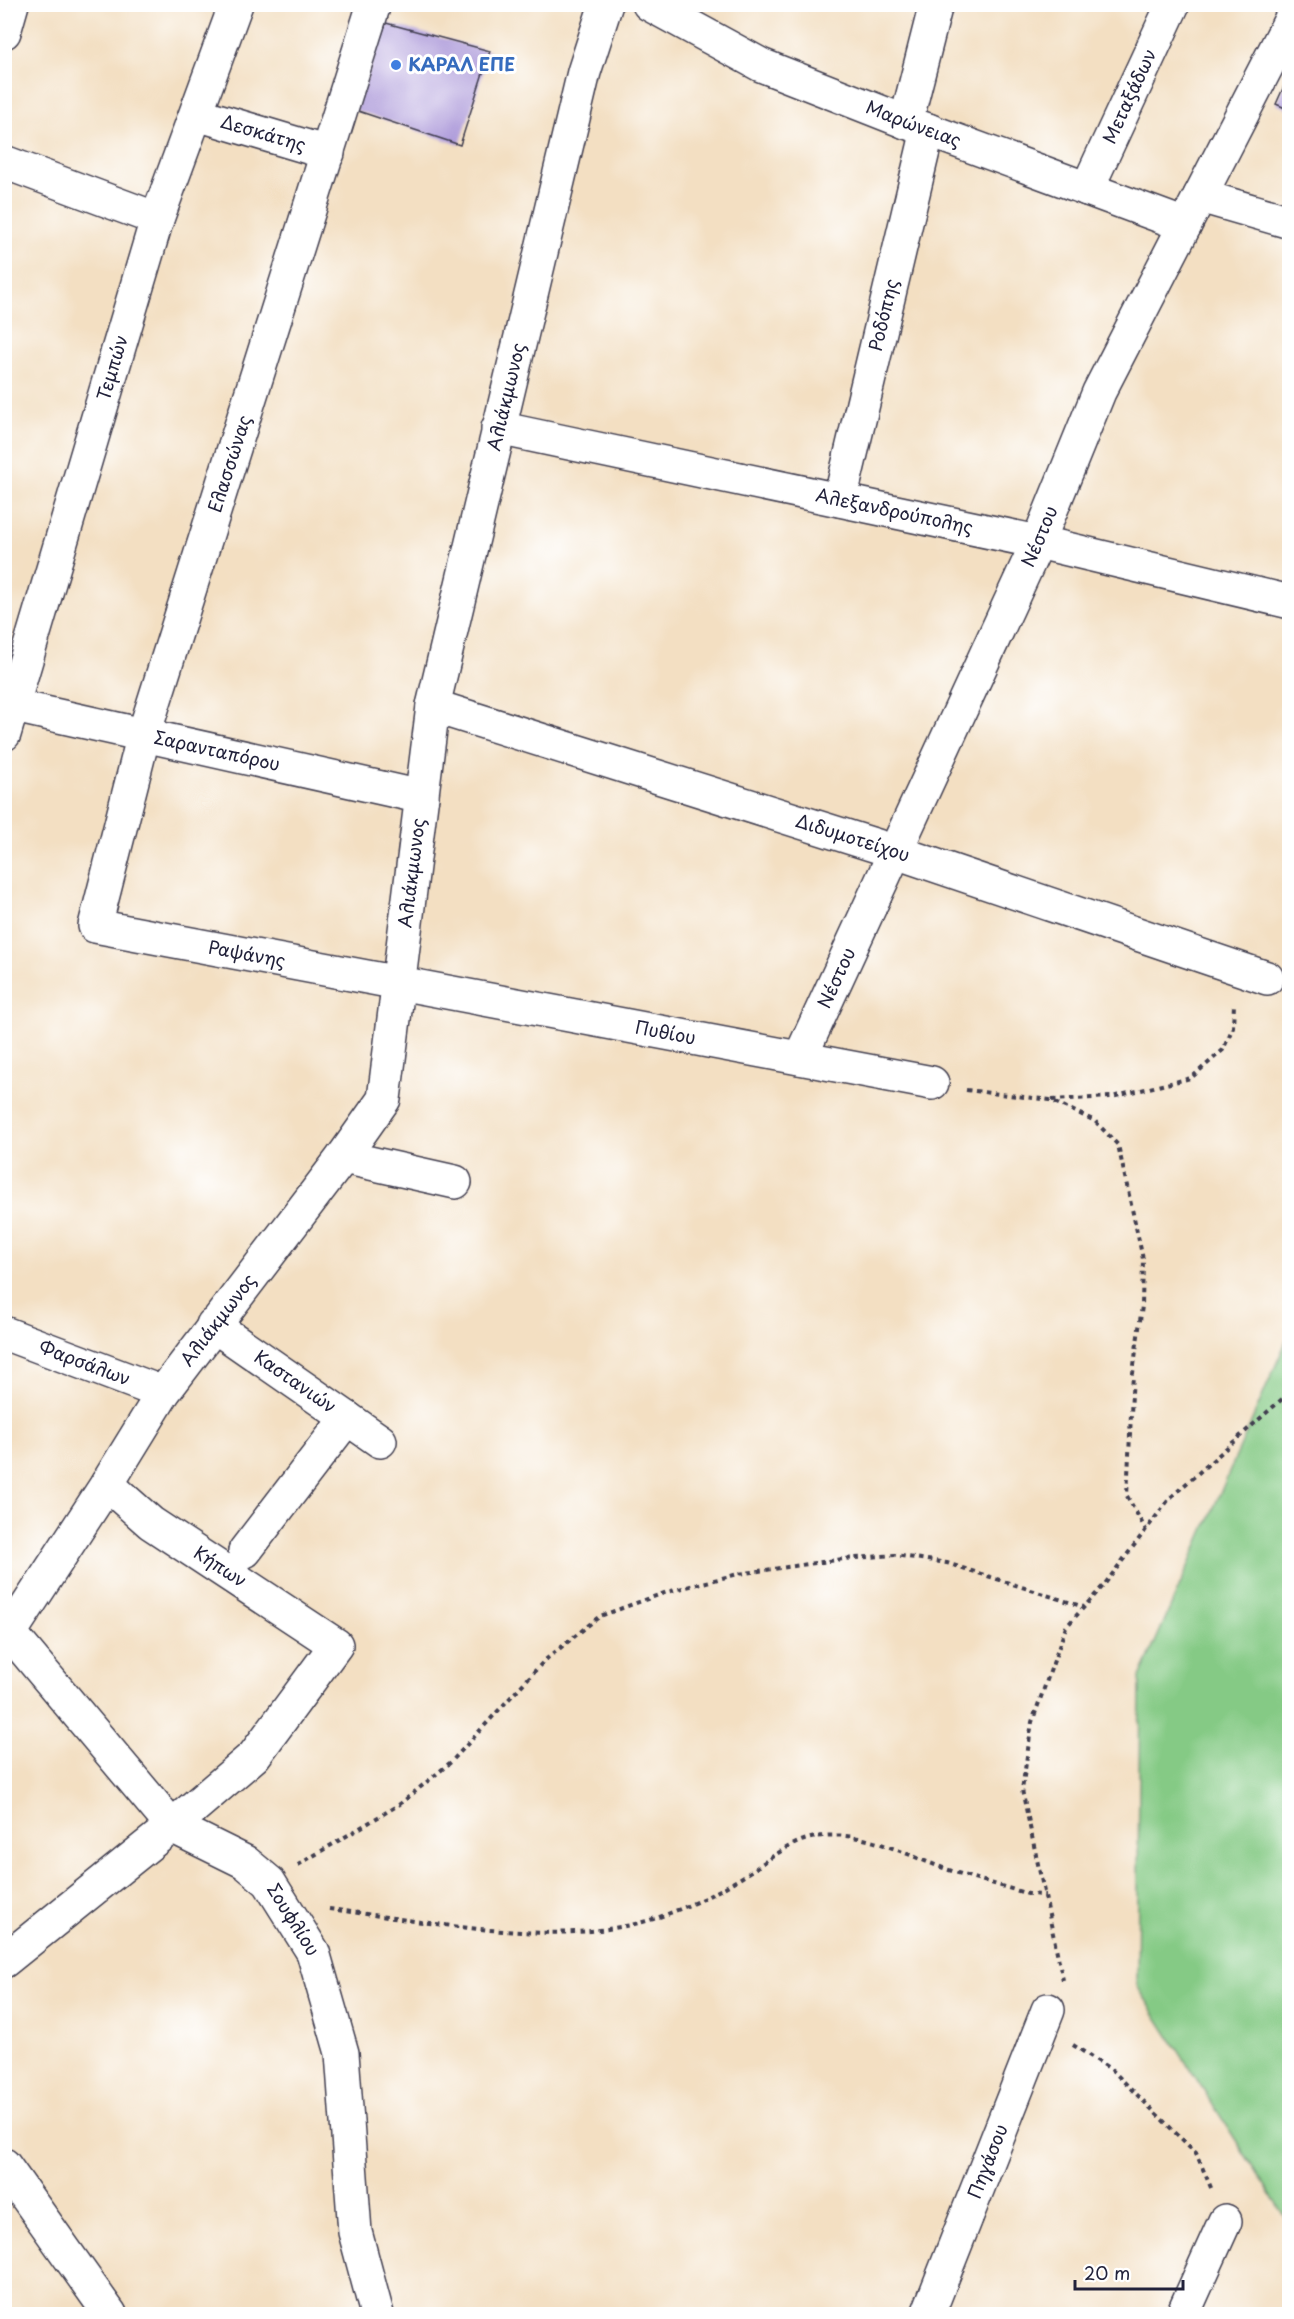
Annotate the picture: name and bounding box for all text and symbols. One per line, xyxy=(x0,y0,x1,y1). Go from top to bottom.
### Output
street label: Μεταξάδων xyxy=(1095,44,1162,148)
place label: ΚΑΡΑΛ ΕΠΕ xyxy=(408,50,515,77)
marker: ΚΑΡΑΛ ΕΠΕ xyxy=(389,58,403,72)
street label: Μαρώνειας xyxy=(862,93,965,153)
street label: Δεσκάτης xyxy=(218,107,309,158)
street label: Ροδόπης xyxy=(861,276,904,354)
street label: Τεμπών xyxy=(89,331,134,403)
street label: Αλιάκμωνος xyxy=(479,340,531,453)
street label: Ελασσώνας xyxy=(200,411,257,516)
street label: Αλεξανδρούπολης xyxy=(813,480,976,540)
street label: Νέστου xyxy=(1013,501,1063,571)
street label: Σαρανταπόρου xyxy=(152,723,283,777)
street label: Διδυμοτείχου xyxy=(793,806,914,868)
street label: Αλιάκμωνος xyxy=(390,817,431,929)
street label: Ραψάνης xyxy=(206,933,288,973)
street label: Νέστου xyxy=(810,943,861,1012)
street label: Πυθίου xyxy=(633,1013,698,1050)
street label: Αλιάκμωνος xyxy=(173,1267,261,1371)
street label: Φαρσάλων xyxy=(35,1332,135,1392)
street label: Καστανιών xyxy=(249,1343,343,1419)
street label: Κήπων xyxy=(189,1538,253,1593)
street label: Σουφλίου xyxy=(261,1878,327,1961)
street label: Πηγάσου xyxy=(960,2120,1014,2202)
scale bar xyxy=(1075,2253,1183,2291)
text: 20 m xyxy=(1084,2259,1130,2286)

